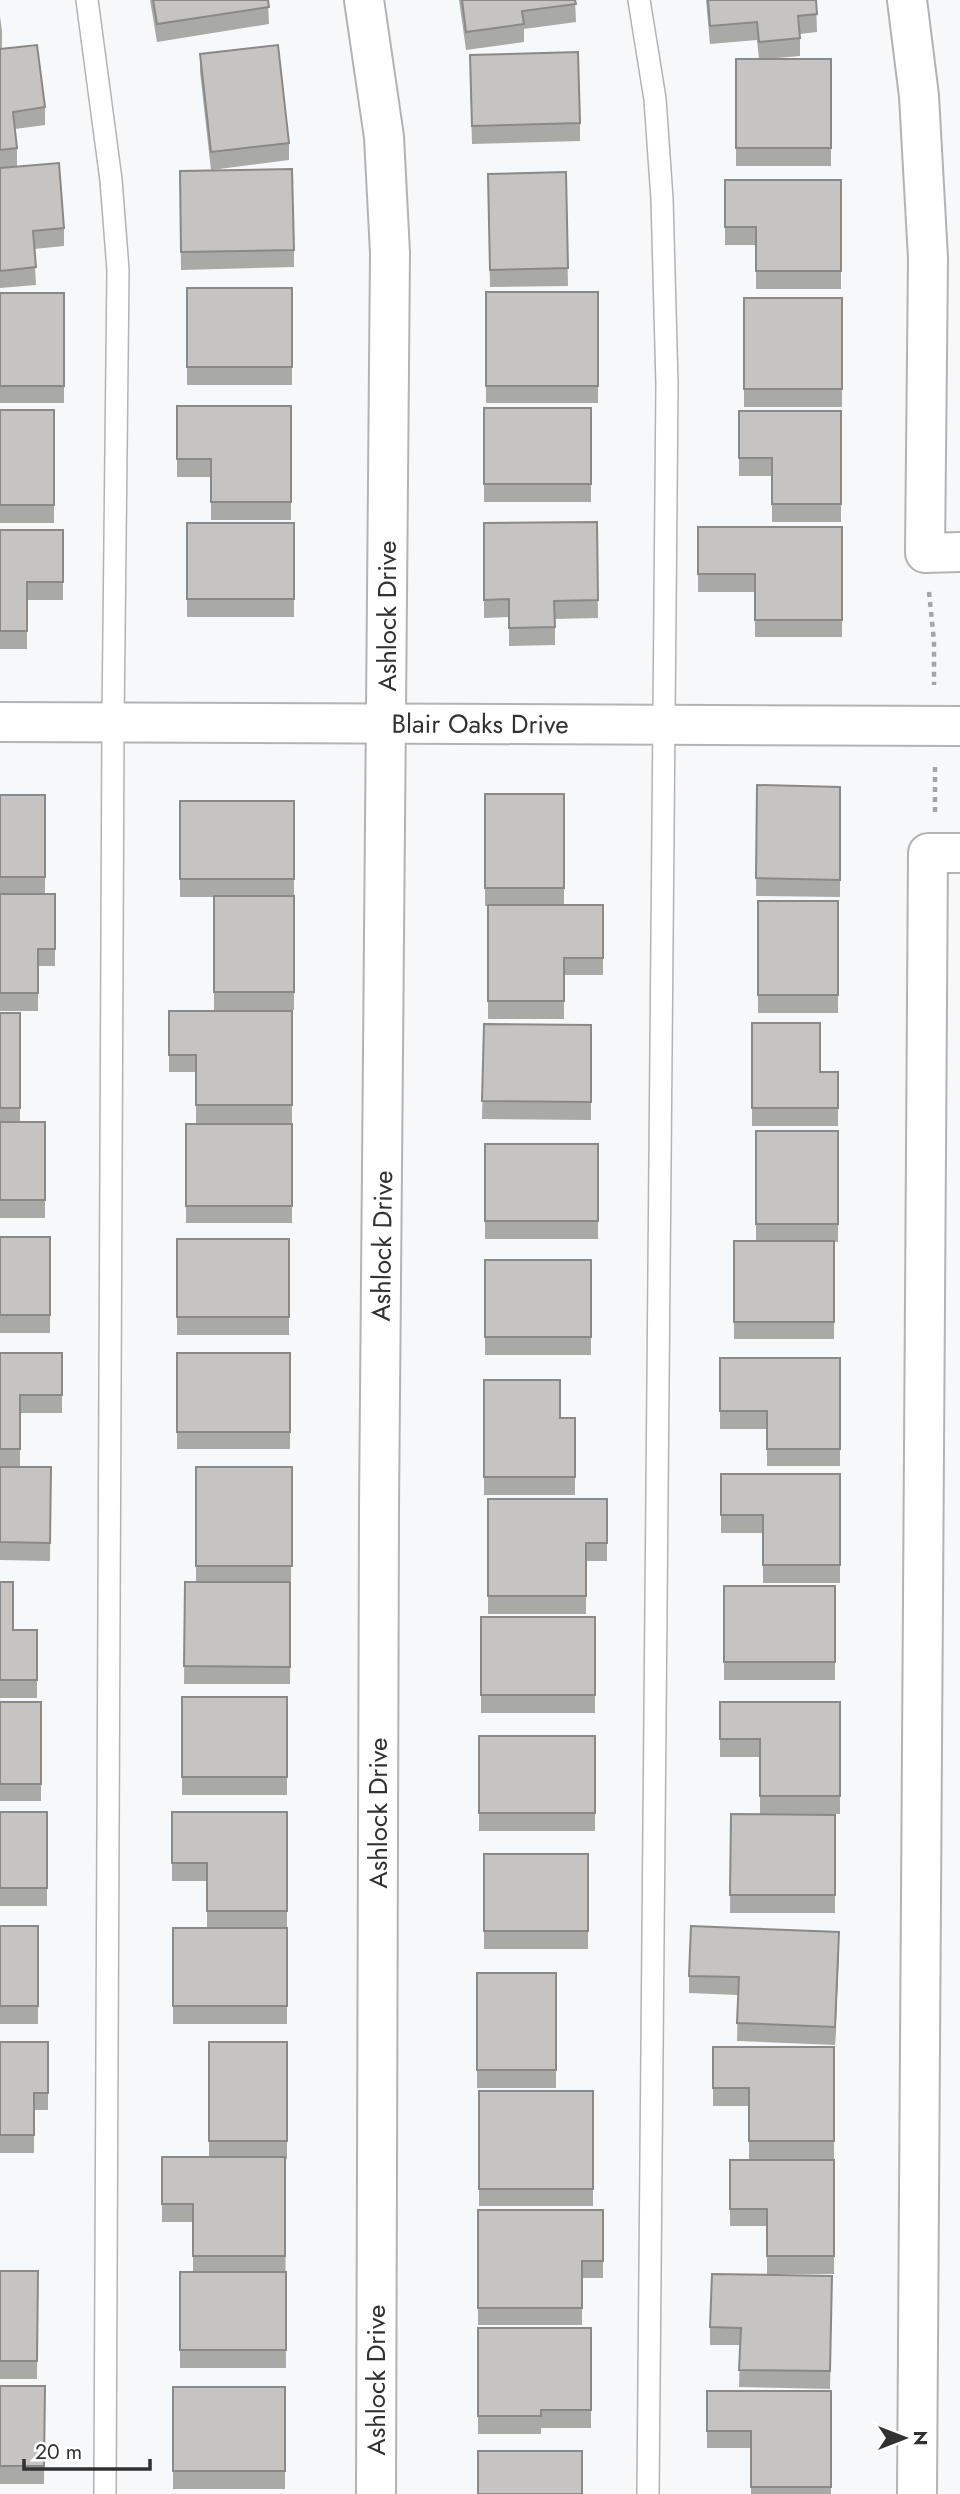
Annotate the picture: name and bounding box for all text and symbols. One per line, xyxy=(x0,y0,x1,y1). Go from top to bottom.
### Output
street label: Ashlock Drive xyxy=(368,541,406,691)
street label: Blair Oaks Drive xyxy=(391,705,569,743)
street label: Ashlock Drive xyxy=(362,1170,402,1322)
street label: Ashlock Drive xyxy=(359,1738,397,1888)
street label: Ashlock Drive xyxy=(357,2305,395,2455)
north arrow xyxy=(869,2403,939,2473)
scale bar xyxy=(24,2428,150,2472)
text: N xyxy=(907,2430,934,2446)
text: 20 m xyxy=(35,2437,82,2467)

